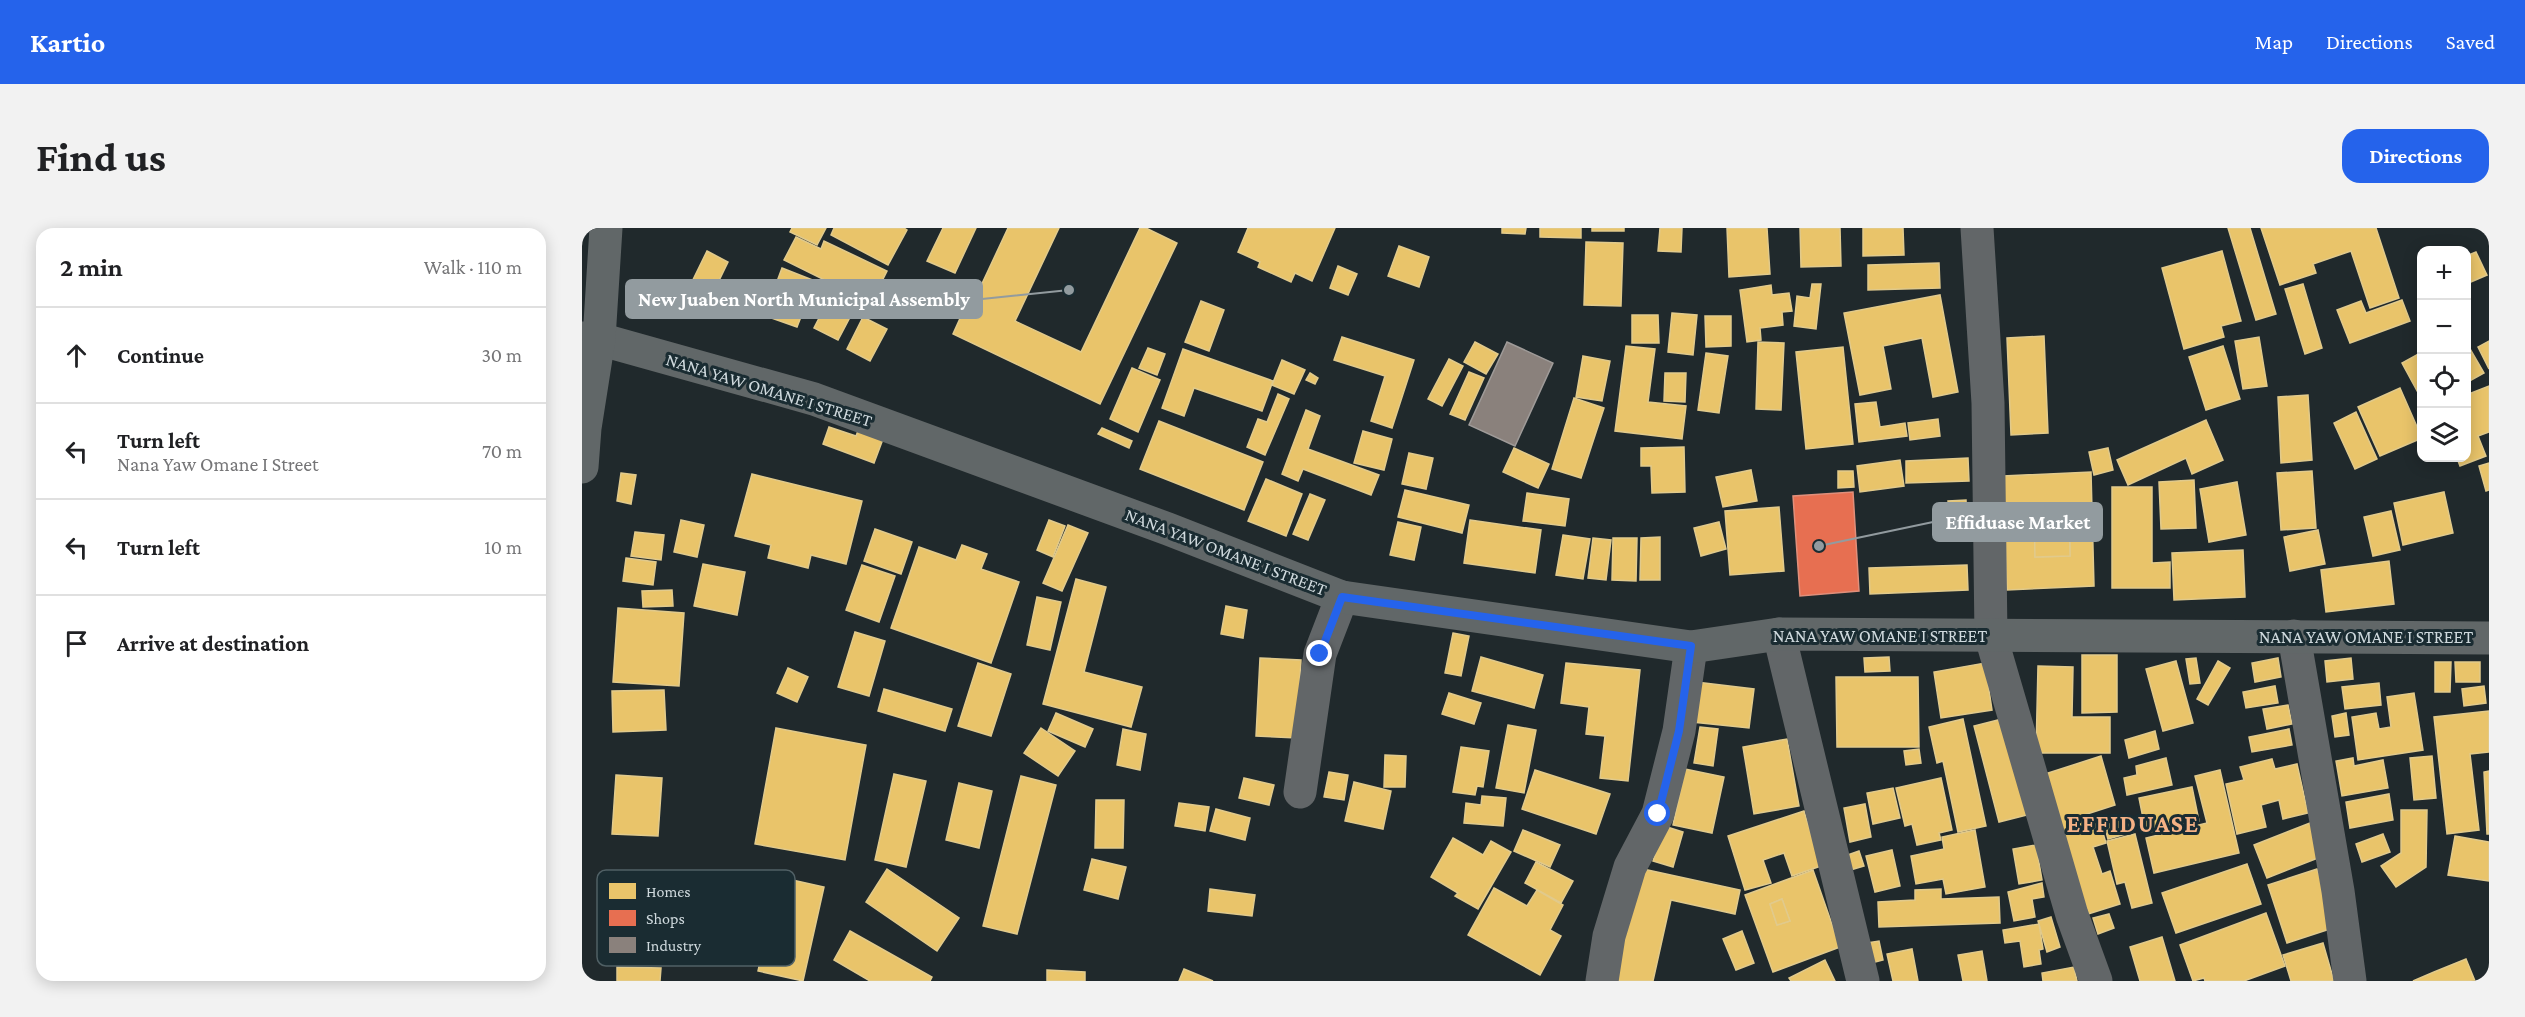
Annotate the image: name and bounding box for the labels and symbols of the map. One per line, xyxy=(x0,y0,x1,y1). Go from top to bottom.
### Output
callout: New Juaben North Municipal Assembly xyxy=(626,280,982,318)
text: New Juaben North Municipal Assembly xyxy=(638,288,970,310)
street label: NANA YAW OMANE I STREET xyxy=(664,349,875,431)
callout: Effiduase Market xyxy=(1933,503,2102,541)
street label: NANA YAW OMANE I STREET xyxy=(1122,504,1330,600)
text: Effiduase Market xyxy=(1946,511,2091,533)
street label: NANA YAW OMANE I STREET xyxy=(1773,626,1987,646)
street label: NANA YAW OMANE I STREET xyxy=(2259,627,2473,647)
route end xyxy=(1306,640,1332,666)
route start xyxy=(1644,800,1670,826)
district label: EFFIDUASE xyxy=(2067,810,2199,837)
legend xyxy=(597,870,795,966)
text: Homes xyxy=(646,883,691,900)
text: Shops xyxy=(646,910,685,928)
text: Industry xyxy=(646,937,702,955)

